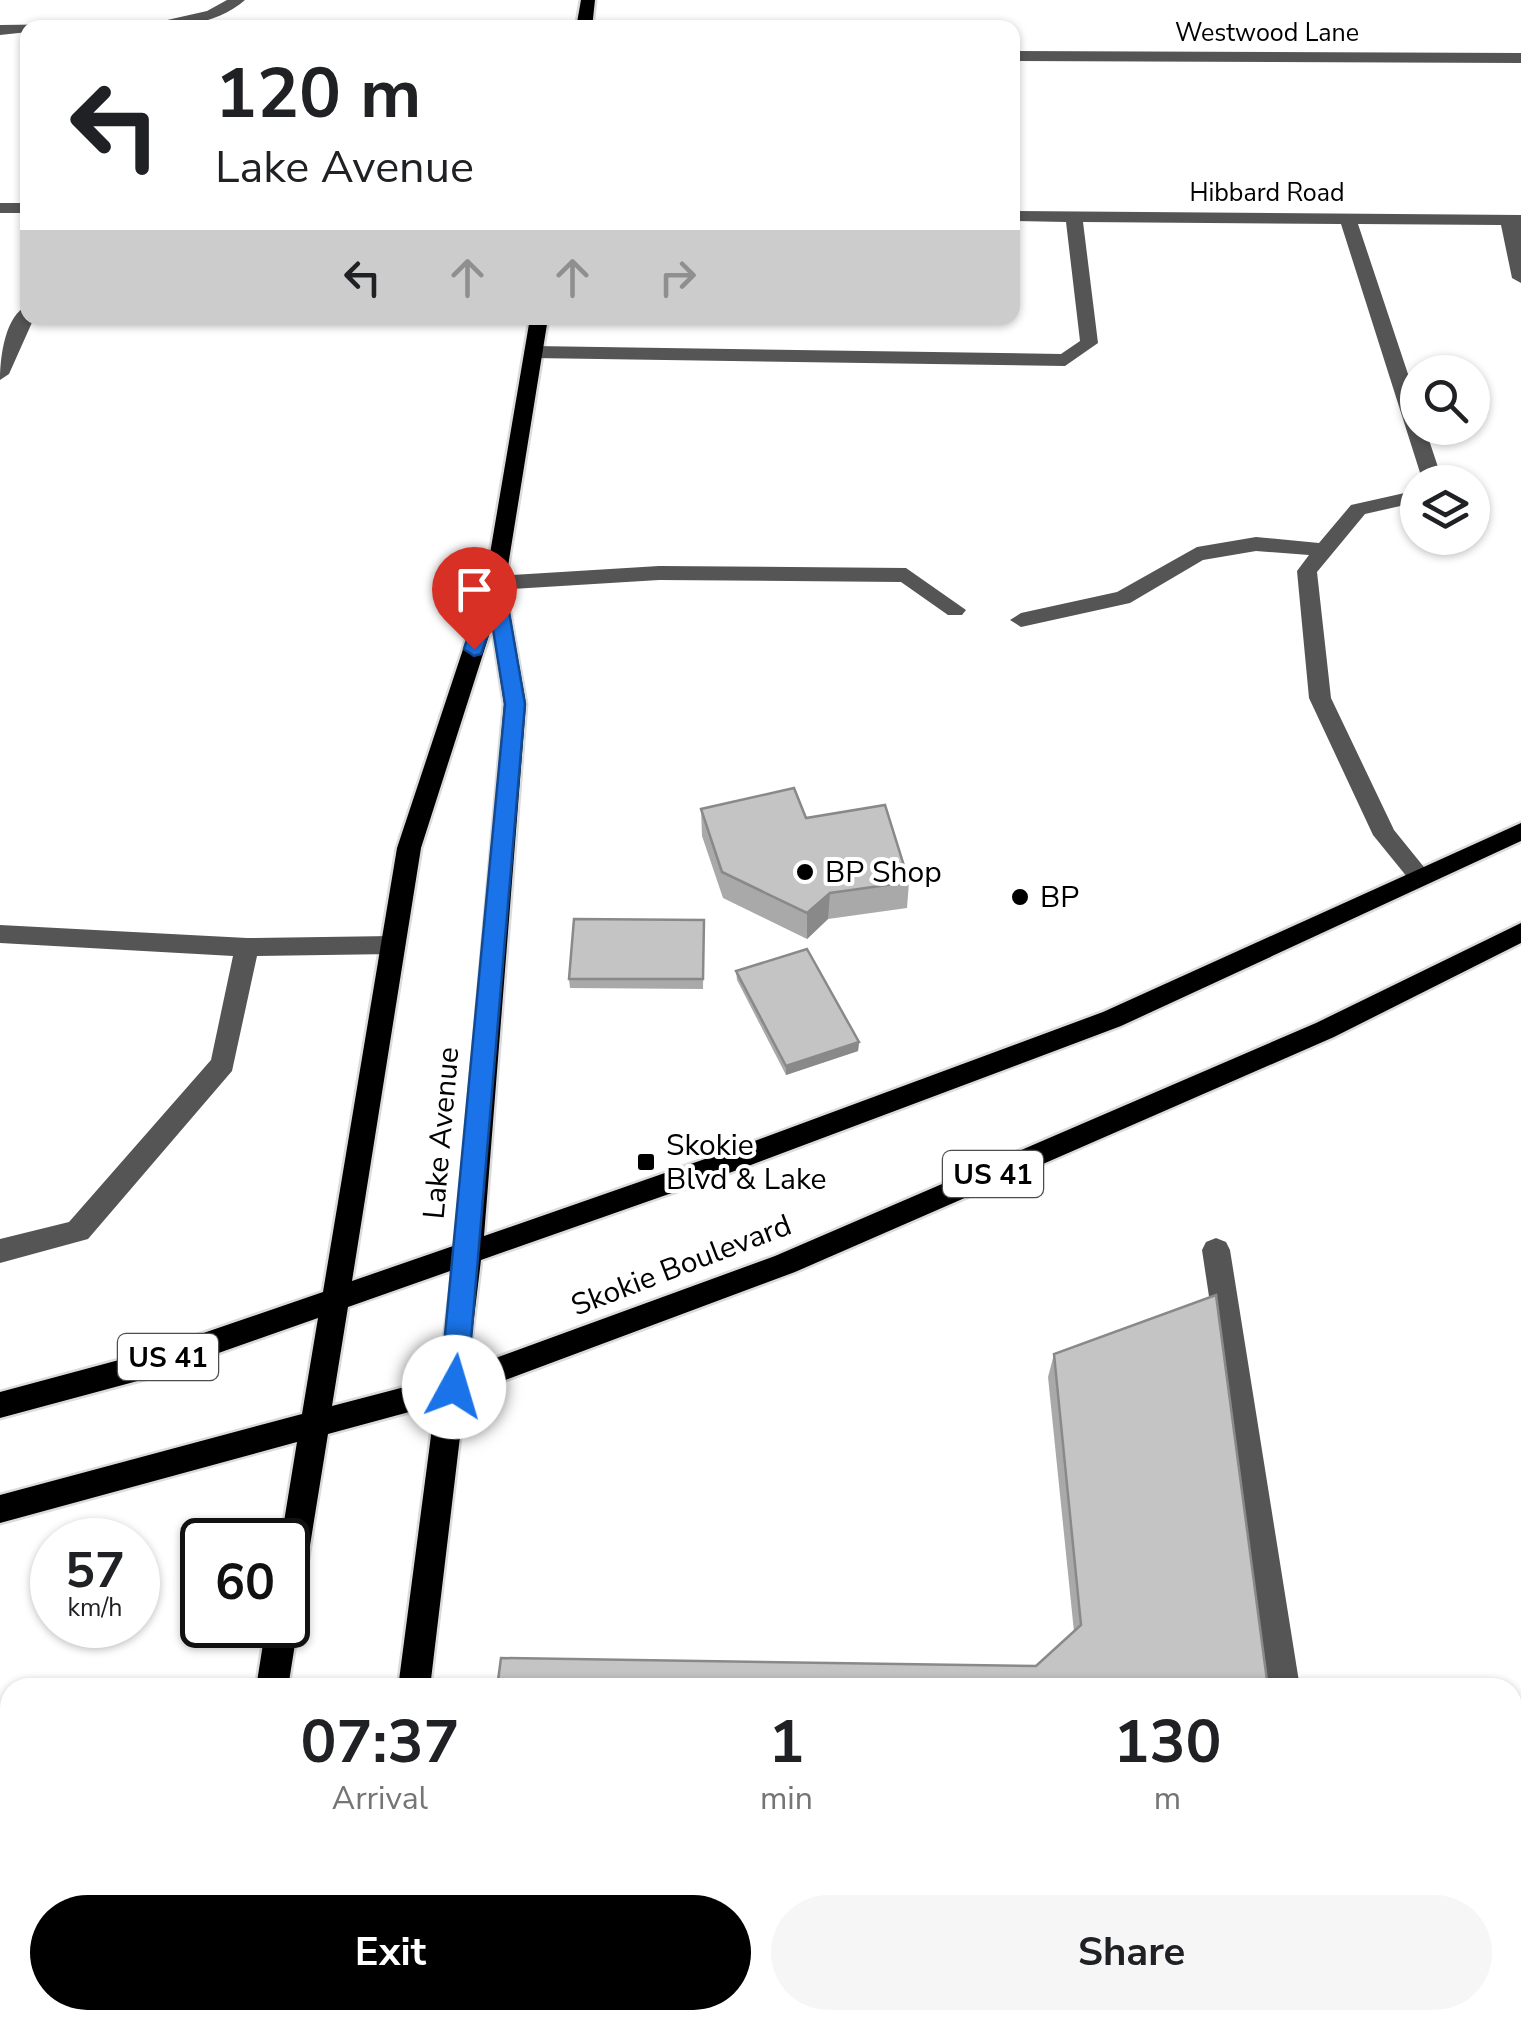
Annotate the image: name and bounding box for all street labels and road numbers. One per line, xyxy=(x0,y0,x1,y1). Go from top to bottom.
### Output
street label: Westwood Lane xyxy=(1175,16,1359,50)
street label: Hibbard Road xyxy=(1189,176,1345,210)
street label: Lake Avenue xyxy=(414,1045,469,1221)
road number: US 41 xyxy=(943,1151,1043,1197)
street label: Skokie Boulevard xyxy=(565,1205,797,1326)
road number: US 41 xyxy=(118,1334,218,1380)

